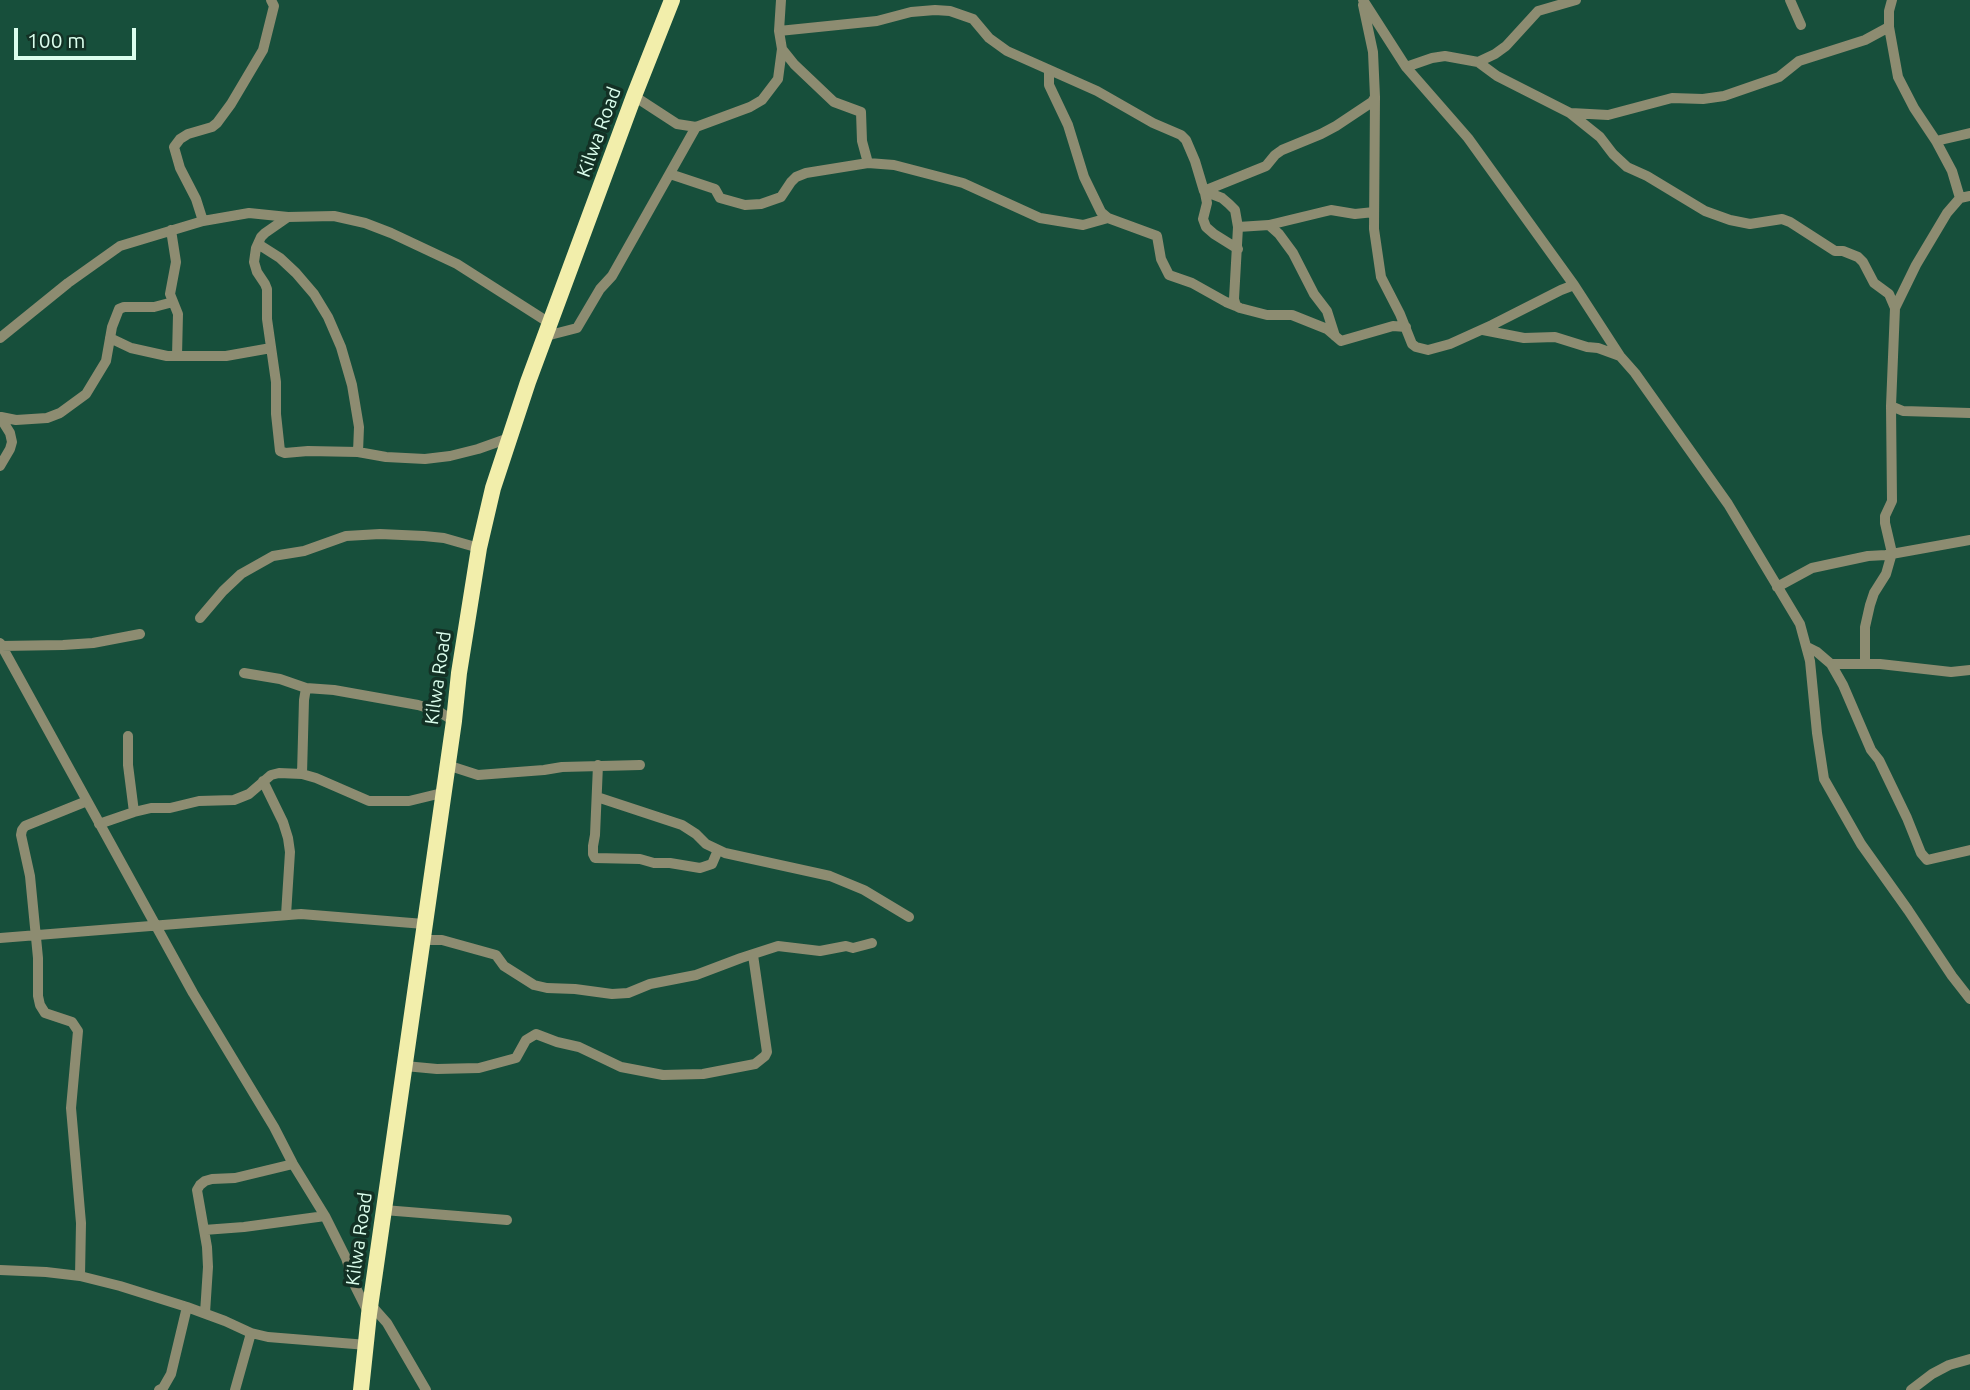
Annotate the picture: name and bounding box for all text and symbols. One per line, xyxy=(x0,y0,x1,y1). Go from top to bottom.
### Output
scale bar xyxy=(18,14,140,58)
text: 100 m xyxy=(27,28,85,52)
street label: Kilwa Road xyxy=(572,84,626,180)
street label: Kilwa Road xyxy=(420,630,456,726)
street label: Kilwa Road xyxy=(341,1191,377,1287)

